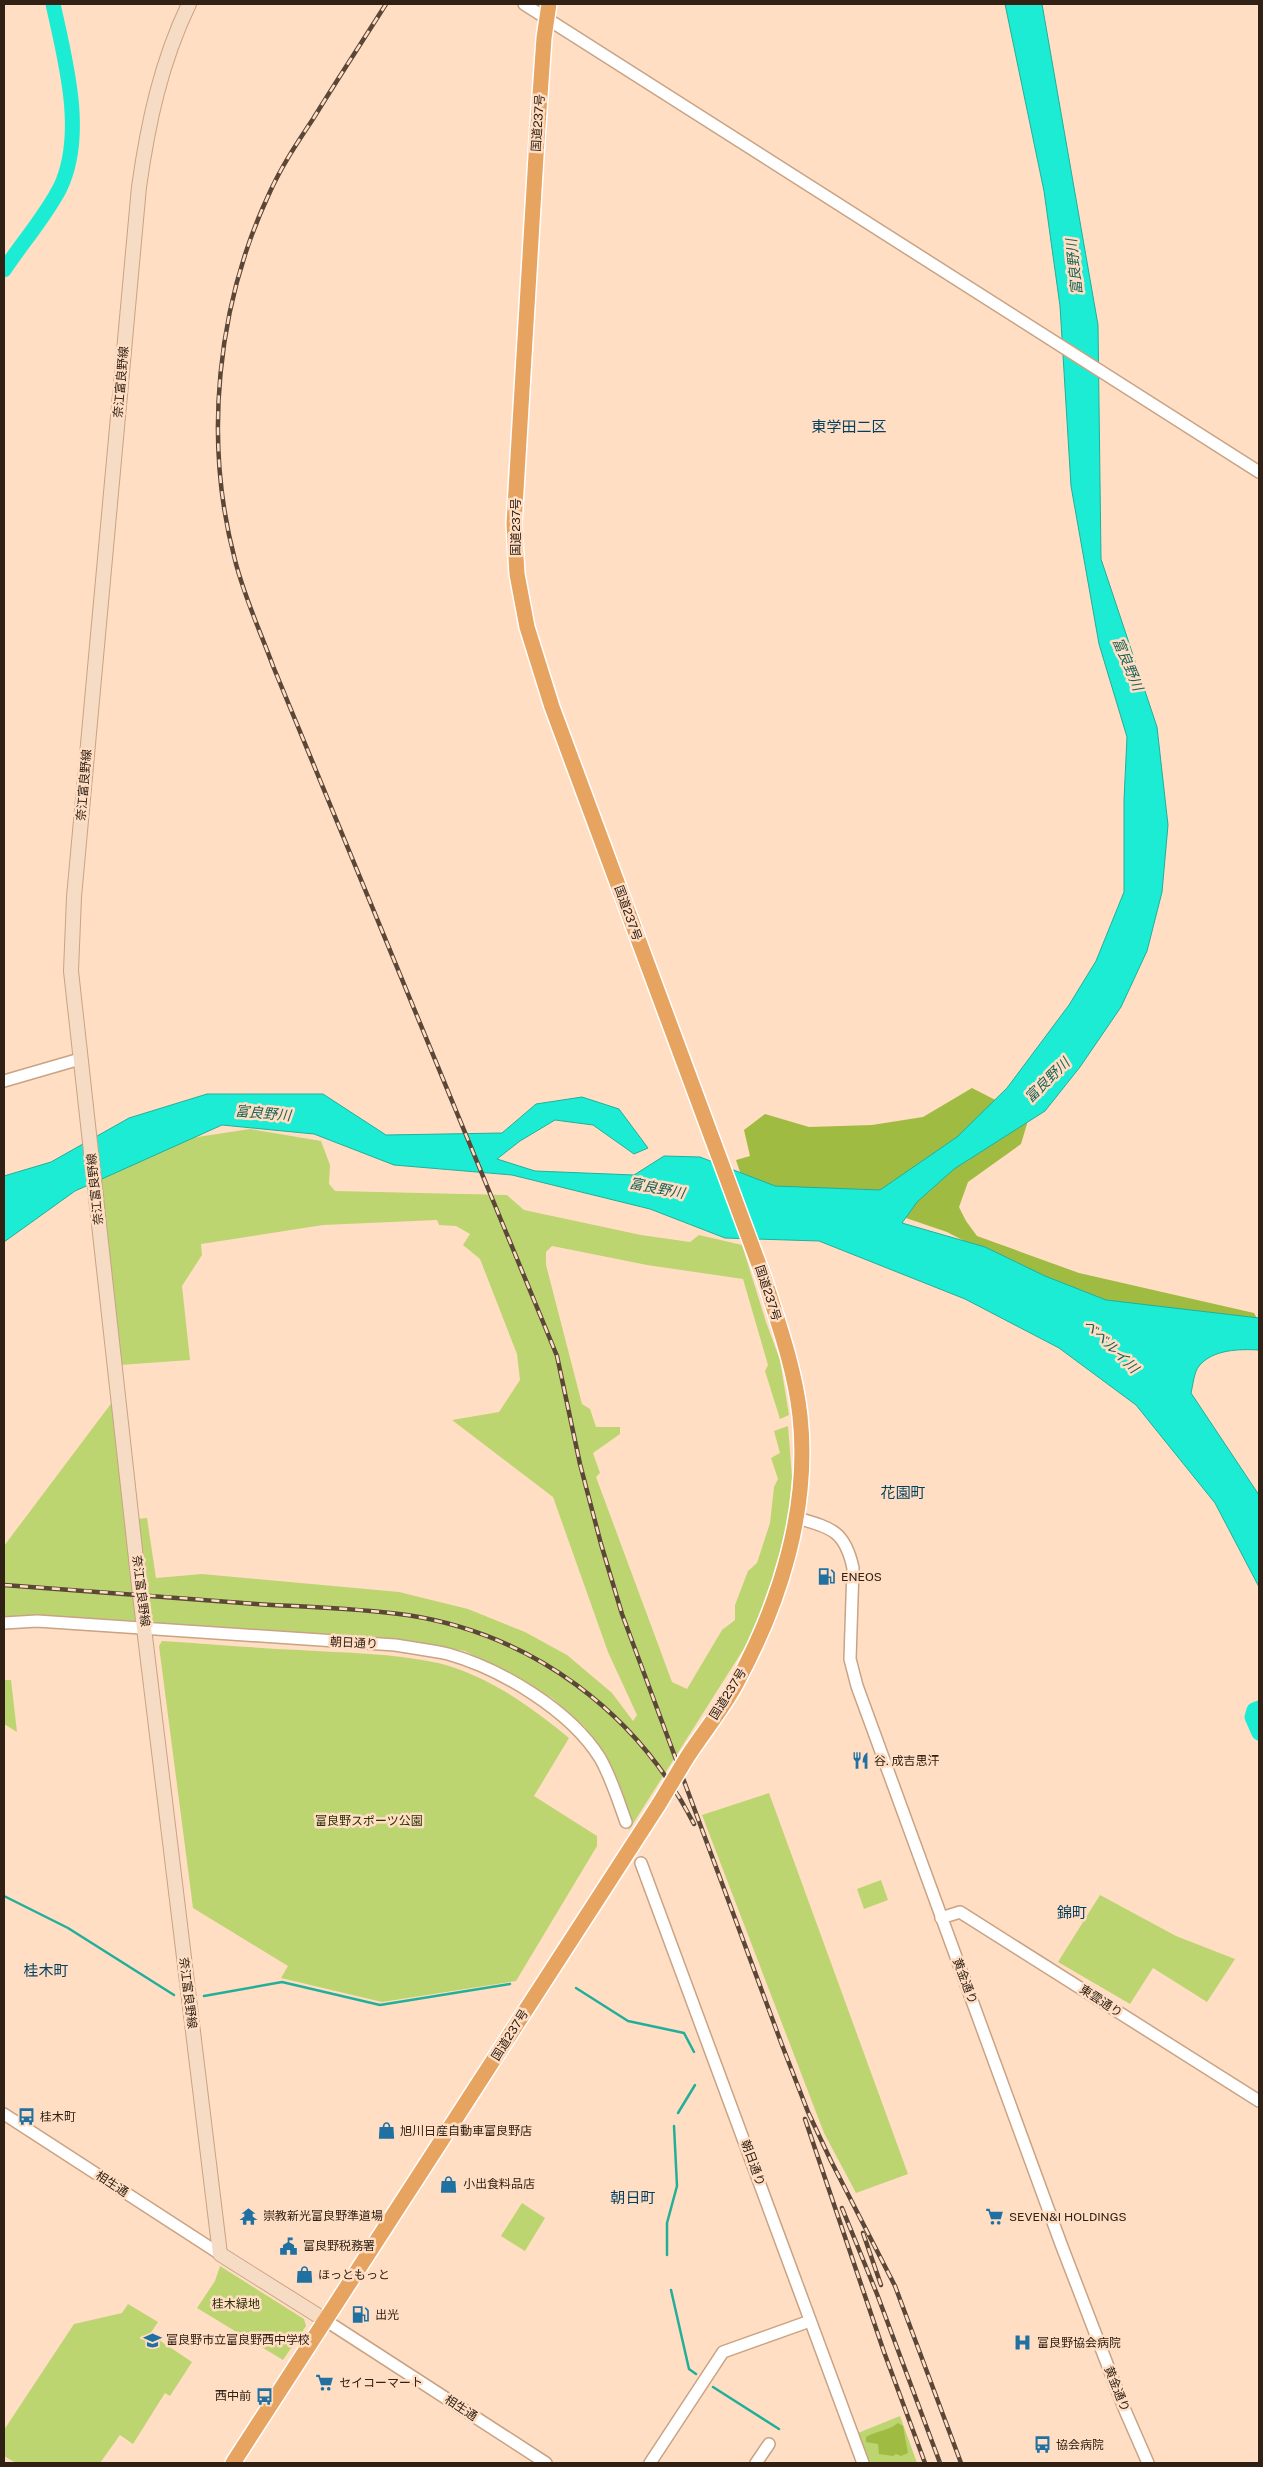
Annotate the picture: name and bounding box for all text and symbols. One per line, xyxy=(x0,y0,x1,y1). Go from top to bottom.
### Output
street label: 国道237号 xyxy=(529,94,547,152)
water label: 富良野川 xyxy=(1063,236,1085,296)
street label: 奈江富良野線 xyxy=(111,346,131,418)
district label: 東学田二区 xyxy=(811,418,887,435)
street label: 国道237号 xyxy=(509,498,523,556)
water label: 富良野川 xyxy=(1110,635,1147,695)
street label: 奈江富良野線 xyxy=(74,749,94,821)
street label: 国道237号 xyxy=(612,883,644,943)
water label: 富良野川 xyxy=(1022,1053,1074,1105)
water label: 富良野川 xyxy=(234,1103,294,1124)
street label: 奈江富良野線 xyxy=(84,1152,106,1226)
water label: 富良野川 xyxy=(628,1175,688,1202)
street label: 国道237号 xyxy=(752,1263,784,1323)
water label: ベベルイ川 xyxy=(1080,1316,1143,1377)
district label: 花園町 xyxy=(880,1484,926,1501)
street label: 奈江富良野線 xyxy=(130,1554,152,1628)
fuel station icon: ENEOS xyxy=(817,1567,837,1587)
place label: ENEOS xyxy=(841,1570,882,1584)
street label: 朝日通り xyxy=(330,1635,378,1651)
street label: 国道237号 xyxy=(707,1666,749,1722)
restaurant icon: 谷. 成吉思汗 xyxy=(850,1751,870,1771)
place label: 谷. 成吉思汗 xyxy=(874,1754,940,1768)
park label: 富良野スポーツ公園 xyxy=(315,1814,423,1828)
district label: 錦町 xyxy=(1057,1904,1087,1921)
street label: 奈江富良野線 xyxy=(177,1956,199,2030)
street label: 黄金通り xyxy=(950,1956,980,2006)
district label: 桂木町 xyxy=(23,1962,69,1979)
street label: 東雲通り xyxy=(1077,1982,1125,2020)
street label: 国道237号 xyxy=(489,2007,531,2063)
bus stop icon: 桂木町 xyxy=(16,2107,36,2127)
place label: 桂木町 xyxy=(40,2110,76,2124)
shop icon: 旭川日産自動車富良野店 xyxy=(376,2121,396,2141)
place label: 旭川日産自動車富良野店 xyxy=(400,2124,532,2138)
street label: 朝日通り xyxy=(738,2138,768,2188)
street label: 相生通 xyxy=(93,2168,131,2200)
shop icon: 小出食料品店 xyxy=(439,2174,459,2194)
place label: 小出食料品店 xyxy=(463,2177,535,2191)
district label: 朝日町 xyxy=(610,2189,656,2206)
temple icon: 崇教新光富良野準道場 xyxy=(239,2206,259,2226)
supermarket icon: SEVEN&I HOLDINGS xyxy=(985,2207,1005,2227)
place label: 崇教新光富良野準道場 xyxy=(263,2209,383,2223)
place label: SEVEN&I HOLDINGS xyxy=(1009,2210,1126,2224)
public building icon: 富良野税務署 xyxy=(279,2236,299,2256)
place label: 富良野税務署 xyxy=(303,2239,375,2253)
shop icon: ほっともっと xyxy=(294,2265,314,2285)
place label: ほっともっと xyxy=(318,2268,390,2282)
park label: 桂木緑地 xyxy=(212,2297,260,2311)
fuel station icon: 出光 xyxy=(351,2305,371,2325)
place label: 出光 xyxy=(375,2308,399,2322)
school or university icon: 富良野市立富良野西中学校 xyxy=(142,2330,162,2350)
place label: 富良野市立富良野西中学校 xyxy=(166,2333,310,2347)
hospital icon: 富良野協会病院 xyxy=(1013,2333,1033,2353)
place label: 富良野協会病院 xyxy=(1037,2336,1121,2350)
street label: 黄金通り xyxy=(1102,2364,1132,2414)
supermarket icon: セイコーマート xyxy=(315,2373,335,2393)
place label: セイコーマート xyxy=(339,2376,423,2390)
bus stop icon: 西中前 xyxy=(255,2386,275,2406)
place label: 西中前 xyxy=(215,2389,251,2403)
street label: 相生通 xyxy=(442,2392,480,2424)
bus stop icon: 協会病院 xyxy=(1032,2435,1052,2455)
place label: 協会病院 xyxy=(1056,2438,1104,2452)

